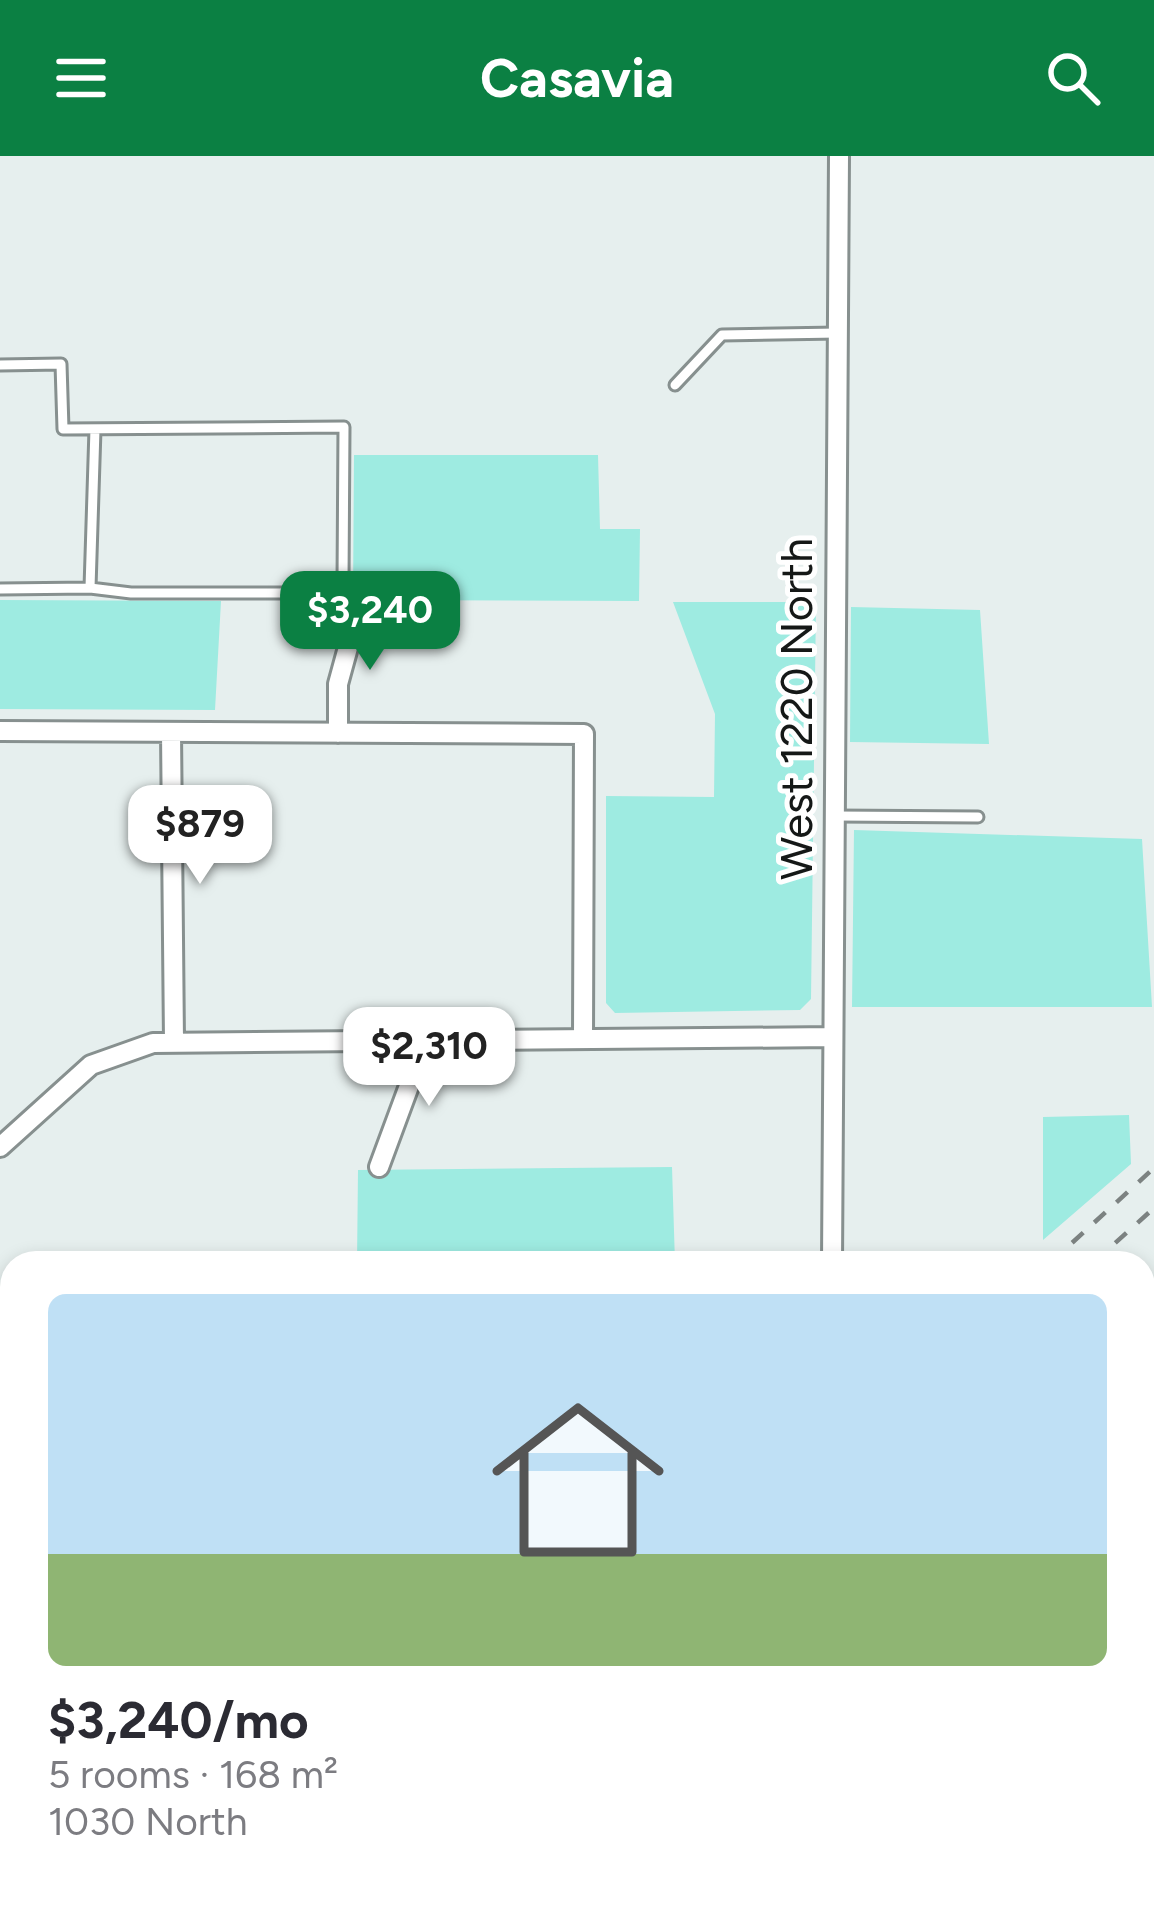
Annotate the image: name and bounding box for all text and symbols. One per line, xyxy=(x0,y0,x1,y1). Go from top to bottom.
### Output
icon: menu xyxy=(48,45,114,111)
icon: search xyxy=(1040,45,1106,111)
text: Casavia xyxy=(480,46,674,111)
street label: West 1220 North xyxy=(769,538,823,880)
pin: $3,240 xyxy=(272,571,468,673)
text: $3,240 xyxy=(307,586,433,633)
pin: $879 xyxy=(129,785,271,887)
text: $879 xyxy=(155,800,245,847)
pin: $2,310 xyxy=(331,1007,527,1109)
text: $2,310 xyxy=(370,1022,488,1069)
icon: home xyxy=(470,1372,686,1588)
text: $3,240/mo xyxy=(48,1690,309,1751)
text: 5 rooms · 168 m² xyxy=(48,1751,338,1798)
text: 1030 North xyxy=(48,1798,247,1845)

